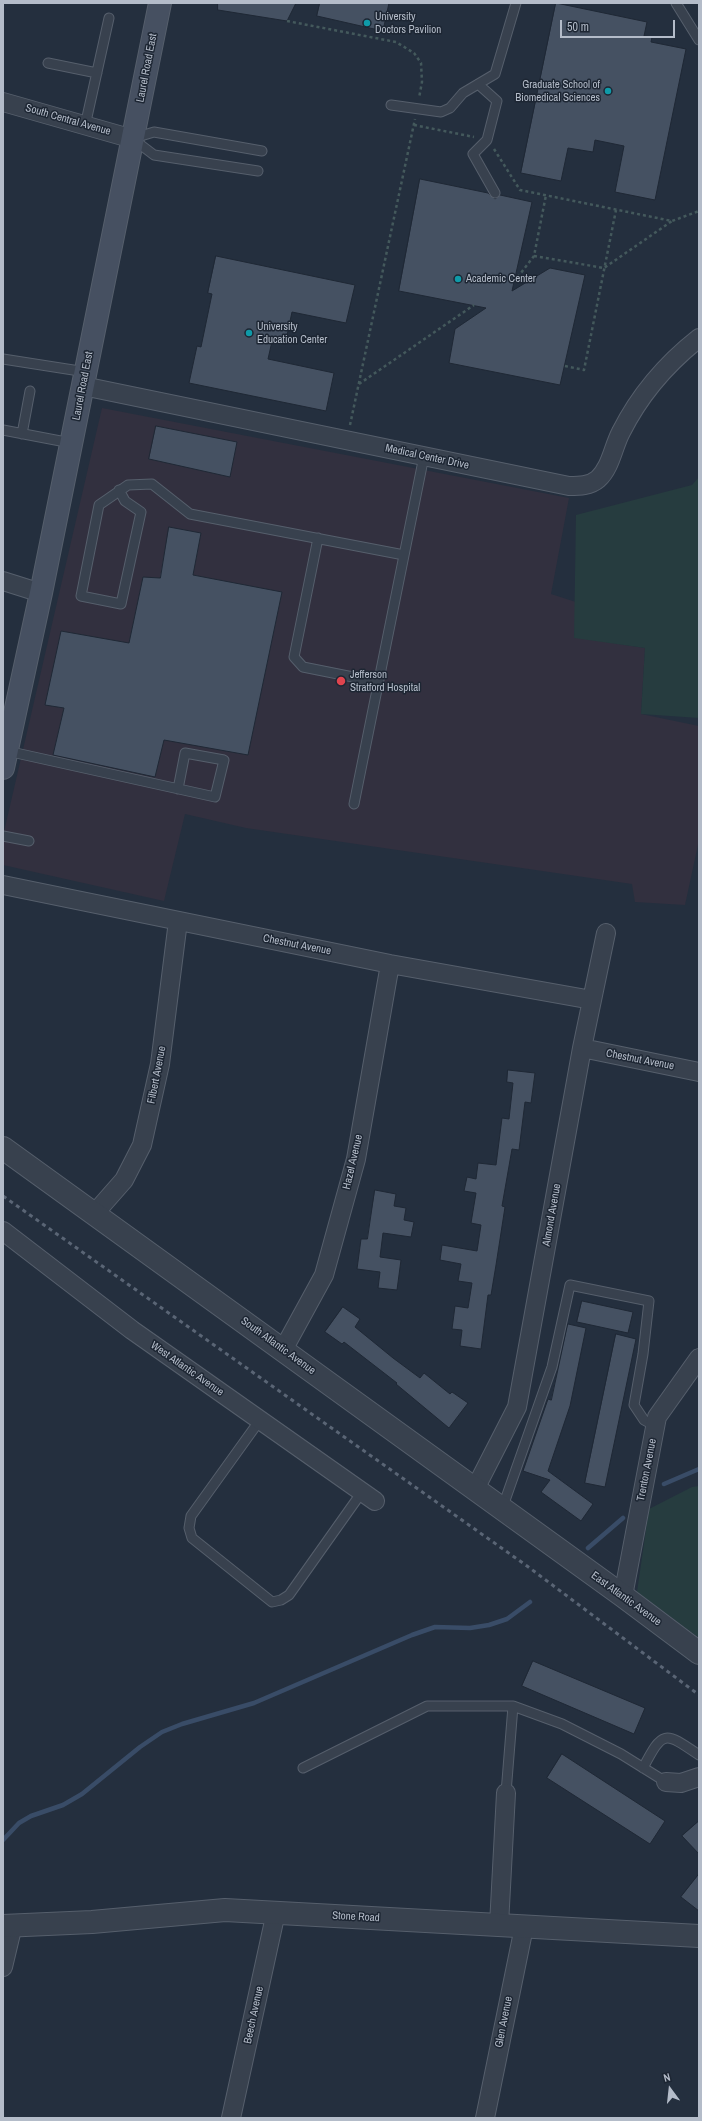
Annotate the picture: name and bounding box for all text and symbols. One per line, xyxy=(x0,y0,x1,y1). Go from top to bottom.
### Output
place label: University Doctors Pavilion xyxy=(375,10,441,36)
scale bar xyxy=(562,12,677,38)
marker: University Doctors Pavilion xyxy=(362,18,372,28)
text: 50 m xyxy=(567,19,589,35)
street label: Laurel Road East xyxy=(134,33,160,103)
place label: Graduate School of Biomedical Sciences xyxy=(515,78,600,104)
marker: Graduate School of Biomedical Sciences xyxy=(603,86,613,96)
street label: South Central Avenue xyxy=(24,102,112,138)
place label: Academic Center xyxy=(466,272,536,286)
marker: Academic Center xyxy=(453,274,463,284)
place label: University Education Center xyxy=(257,320,327,346)
marker: University Education Center xyxy=(244,328,254,338)
street label: Laurel Road East xyxy=(70,351,96,421)
street label: Medical Center Drive xyxy=(384,442,470,472)
place label: Jefferson Stratford Hospital xyxy=(350,668,420,694)
marker: Jefferson Stratford Hospital xyxy=(335,675,347,687)
street label: Chestnut Avenue xyxy=(262,932,332,958)
street label: Filbert Avenue xyxy=(145,1045,169,1105)
street label: Chestnut Avenue xyxy=(605,1047,675,1073)
street label: Hazel Avenue xyxy=(340,1133,366,1191)
street label: Almond Avenue xyxy=(540,1183,564,1247)
street label: South Atlantic Avenue xyxy=(238,1314,318,1378)
street label: West Atlantic Avenue xyxy=(148,1339,226,1399)
street label: Trenton Avenue xyxy=(634,1437,660,1503)
street label: East Atlantic Avenue xyxy=(588,1569,664,1629)
street label: Stone Road xyxy=(332,1909,380,1925)
street label: Beech Avenue xyxy=(241,1985,267,2045)
street label: Glen Avenue xyxy=(493,1995,515,2049)
north arrow xyxy=(650,2069,690,2109)
text: N xyxy=(662,2070,672,2085)

